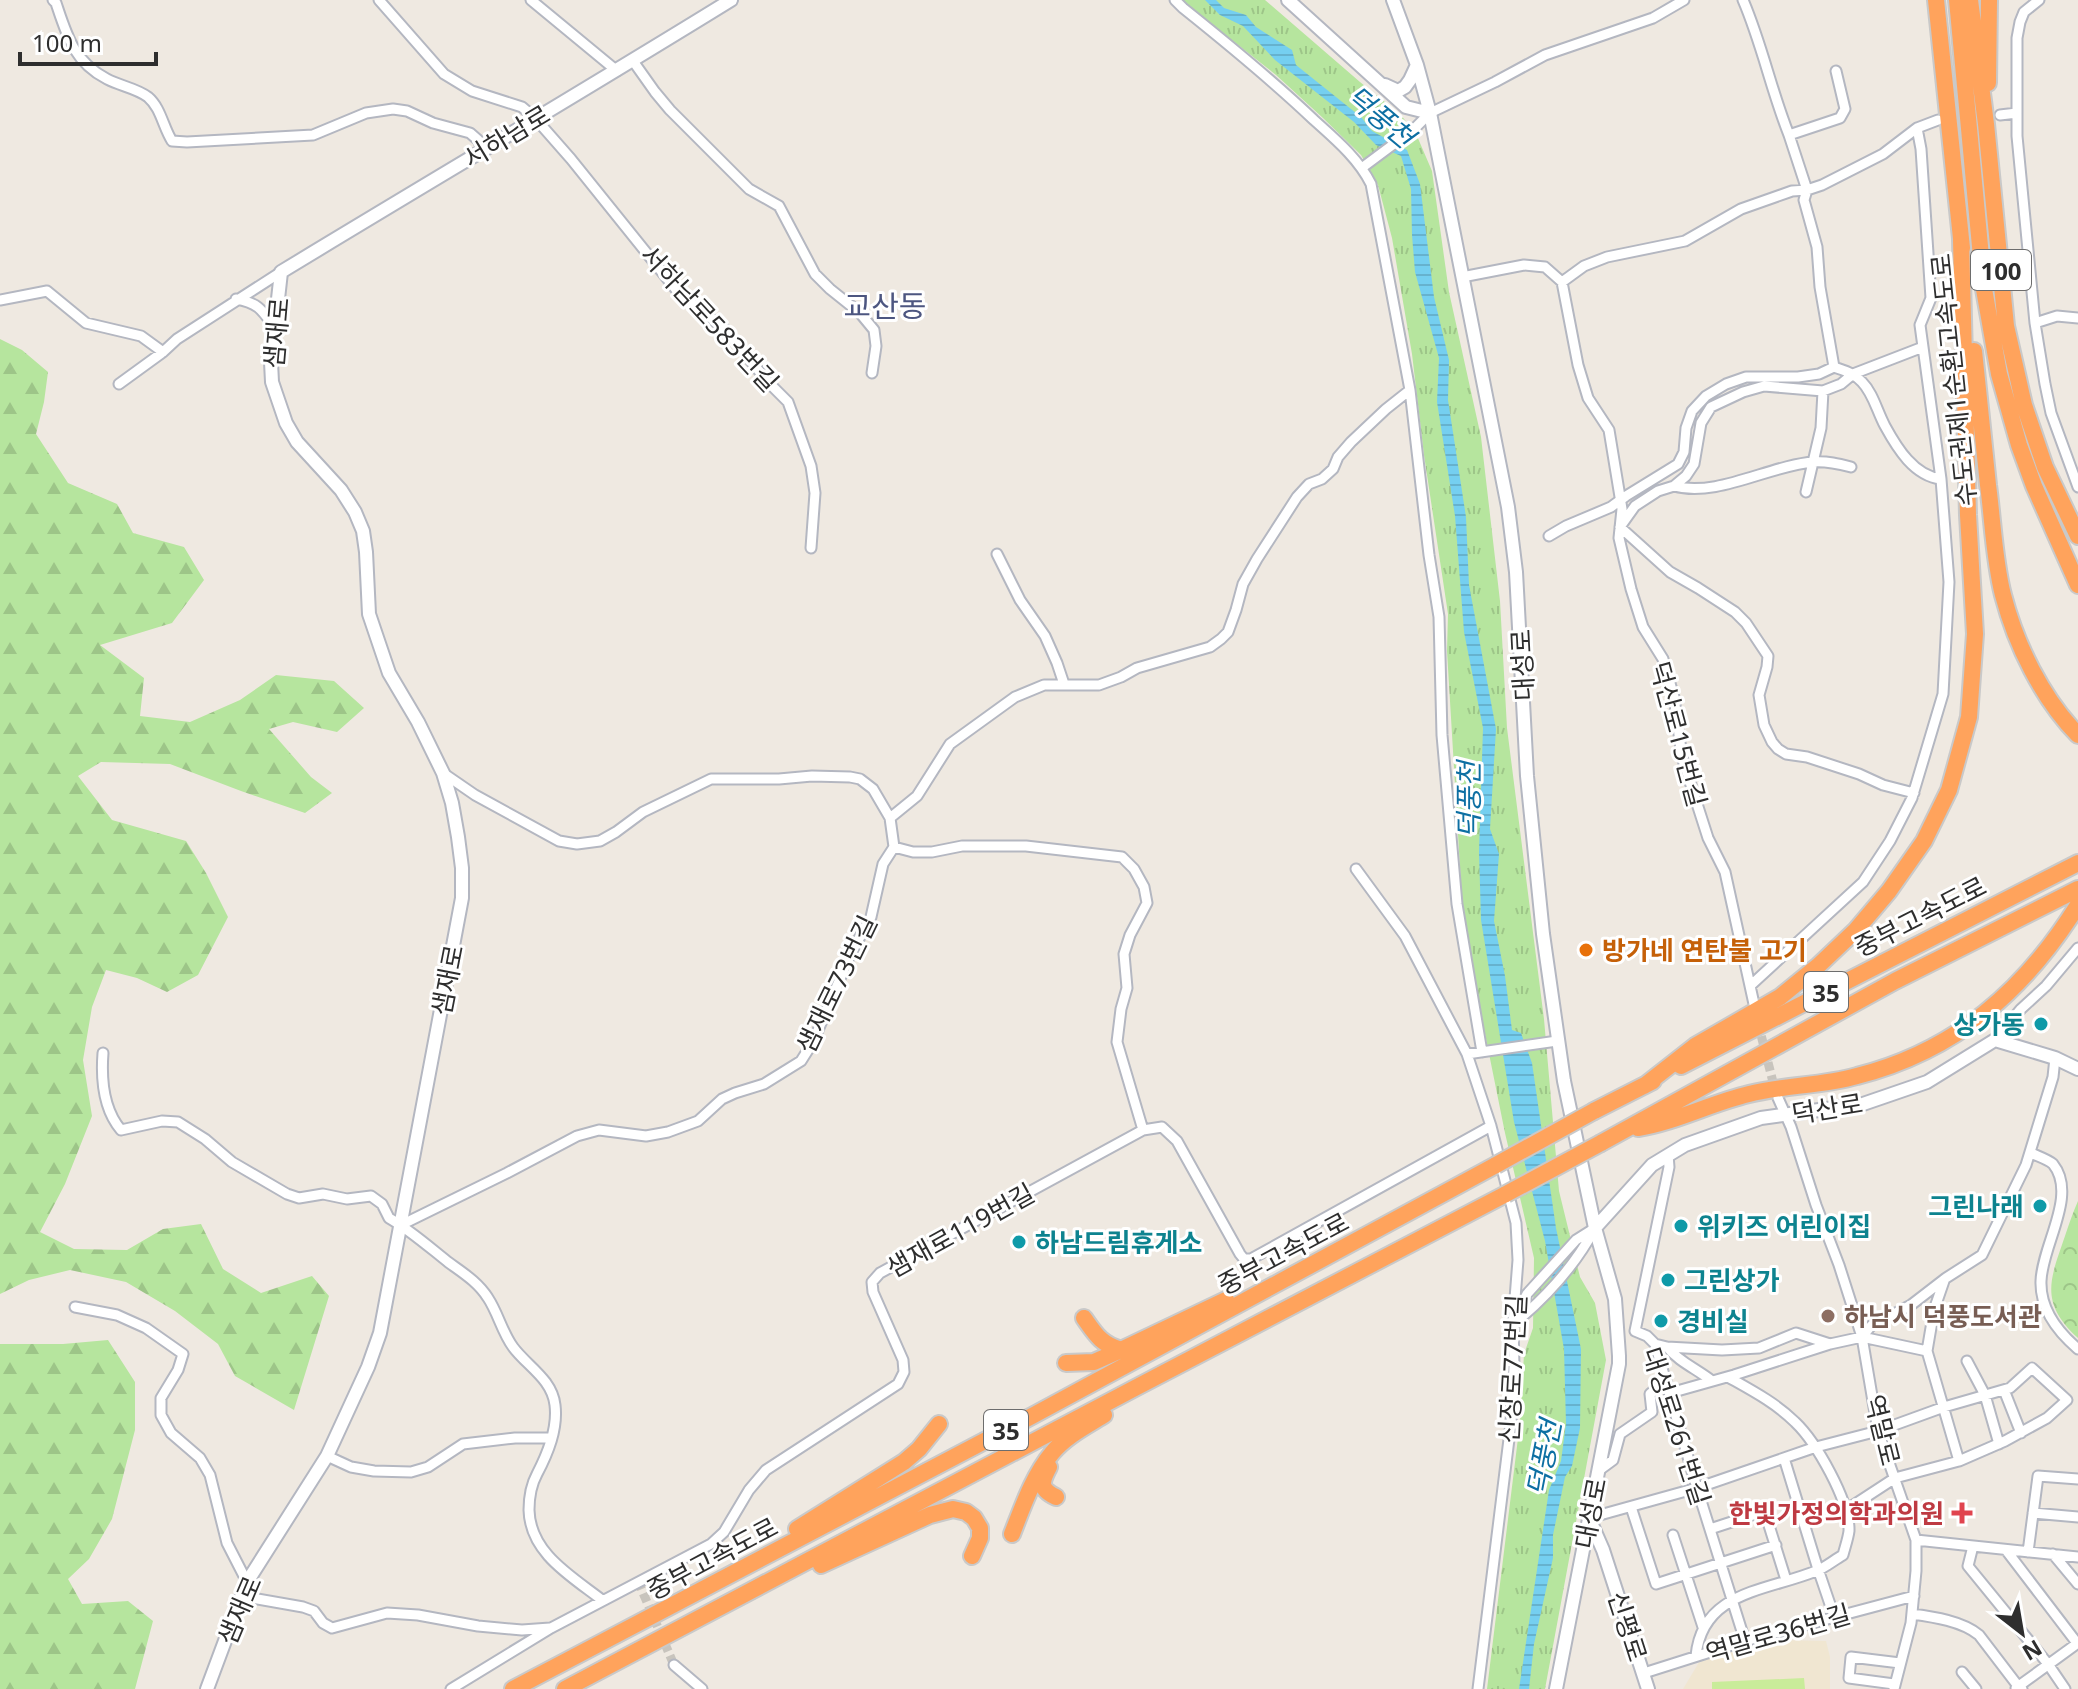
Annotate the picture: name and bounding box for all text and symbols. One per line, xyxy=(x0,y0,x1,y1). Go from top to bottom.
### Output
scale bar xyxy=(20,16,156,66)
text: 100 m xyxy=(32,26,102,59)
water label: 덕풍천 xyxy=(1339,77,1425,157)
street label: 서하남로 xyxy=(456,96,556,176)
street label: 서하남로583번길 xyxy=(633,237,787,399)
road number: 100 xyxy=(1971,250,2031,290)
street label: 수도권제1순환고속도로 xyxy=(1922,252,1984,508)
district label: 교산동 xyxy=(844,285,926,326)
street label: 샘재로 xyxy=(255,296,297,370)
street label: 대성로 xyxy=(1502,628,1542,702)
street label: 덕산로15번길 xyxy=(1642,657,1716,811)
water label: 덕풍천 xyxy=(1449,758,1487,839)
street label: 중부고속도로 xyxy=(1848,867,1992,965)
street label: 샘재로73번길 xyxy=(787,909,885,1059)
place label: 방가네 연탄불 고기 xyxy=(1602,932,1807,968)
street label: 샘재로 xyxy=(422,941,472,1019)
marker: 방가네 연탄불 고기 xyxy=(1577,941,1595,959)
road number: 35 xyxy=(1804,972,1848,1012)
place label: 상가동 xyxy=(1953,1006,2025,1042)
marker: 상가동 xyxy=(2032,1015,2050,1033)
street label: 덕산로 xyxy=(1789,1085,1865,1131)
street label: 샘재로119번길 xyxy=(879,1174,1041,1286)
place label: 그린나래 xyxy=(1928,1188,2024,1224)
marker: 그린나래 xyxy=(2031,1197,2049,1215)
street label: 중부고속도로 xyxy=(1211,1203,1355,1303)
place label: 위키즈 어린이집 xyxy=(1697,1208,1871,1244)
marker: 위키즈 어린이집 xyxy=(1672,1217,1690,1235)
place label: 하남드림휴게소 xyxy=(1035,1224,1202,1260)
marker: 하남드림휴게소 xyxy=(1010,1233,1028,1251)
place label: 그린상가 xyxy=(1684,1262,1780,1298)
marker: 그린상가 xyxy=(1659,1271,1677,1289)
street label: 신장로77번길 xyxy=(1490,1293,1534,1445)
place label: 하남시 덕풍도서관 xyxy=(1844,1298,2042,1334)
place label: 경비실 xyxy=(1677,1303,1749,1339)
marker: 하남시 덕풍도서관 xyxy=(1819,1307,1837,1325)
marker: 경비실 xyxy=(1652,1312,1670,1330)
street label: 대성로261번길 xyxy=(1635,1342,1719,1510)
street label: 역말로 xyxy=(1857,1391,1909,1469)
road number: 35 xyxy=(984,1410,1028,1450)
water label: 덕풍천 xyxy=(1517,1413,1570,1500)
street label: 대성로 xyxy=(1565,1474,1615,1552)
place label: 한빛가정의학과의원 xyxy=(1729,1495,1944,1531)
marker: 한빛가정의학과의원 xyxy=(1951,1502,1973,1524)
street label: 중부고속도로 xyxy=(640,1508,784,1608)
street label: 샘재로 xyxy=(208,1570,270,1650)
street label: 신평로 xyxy=(1600,1586,1656,1666)
north arrow xyxy=(1982,1593,2062,1673)
street label: 역말로36번길 xyxy=(1701,1595,1855,1671)
text: N xyxy=(2017,1634,2048,1668)

